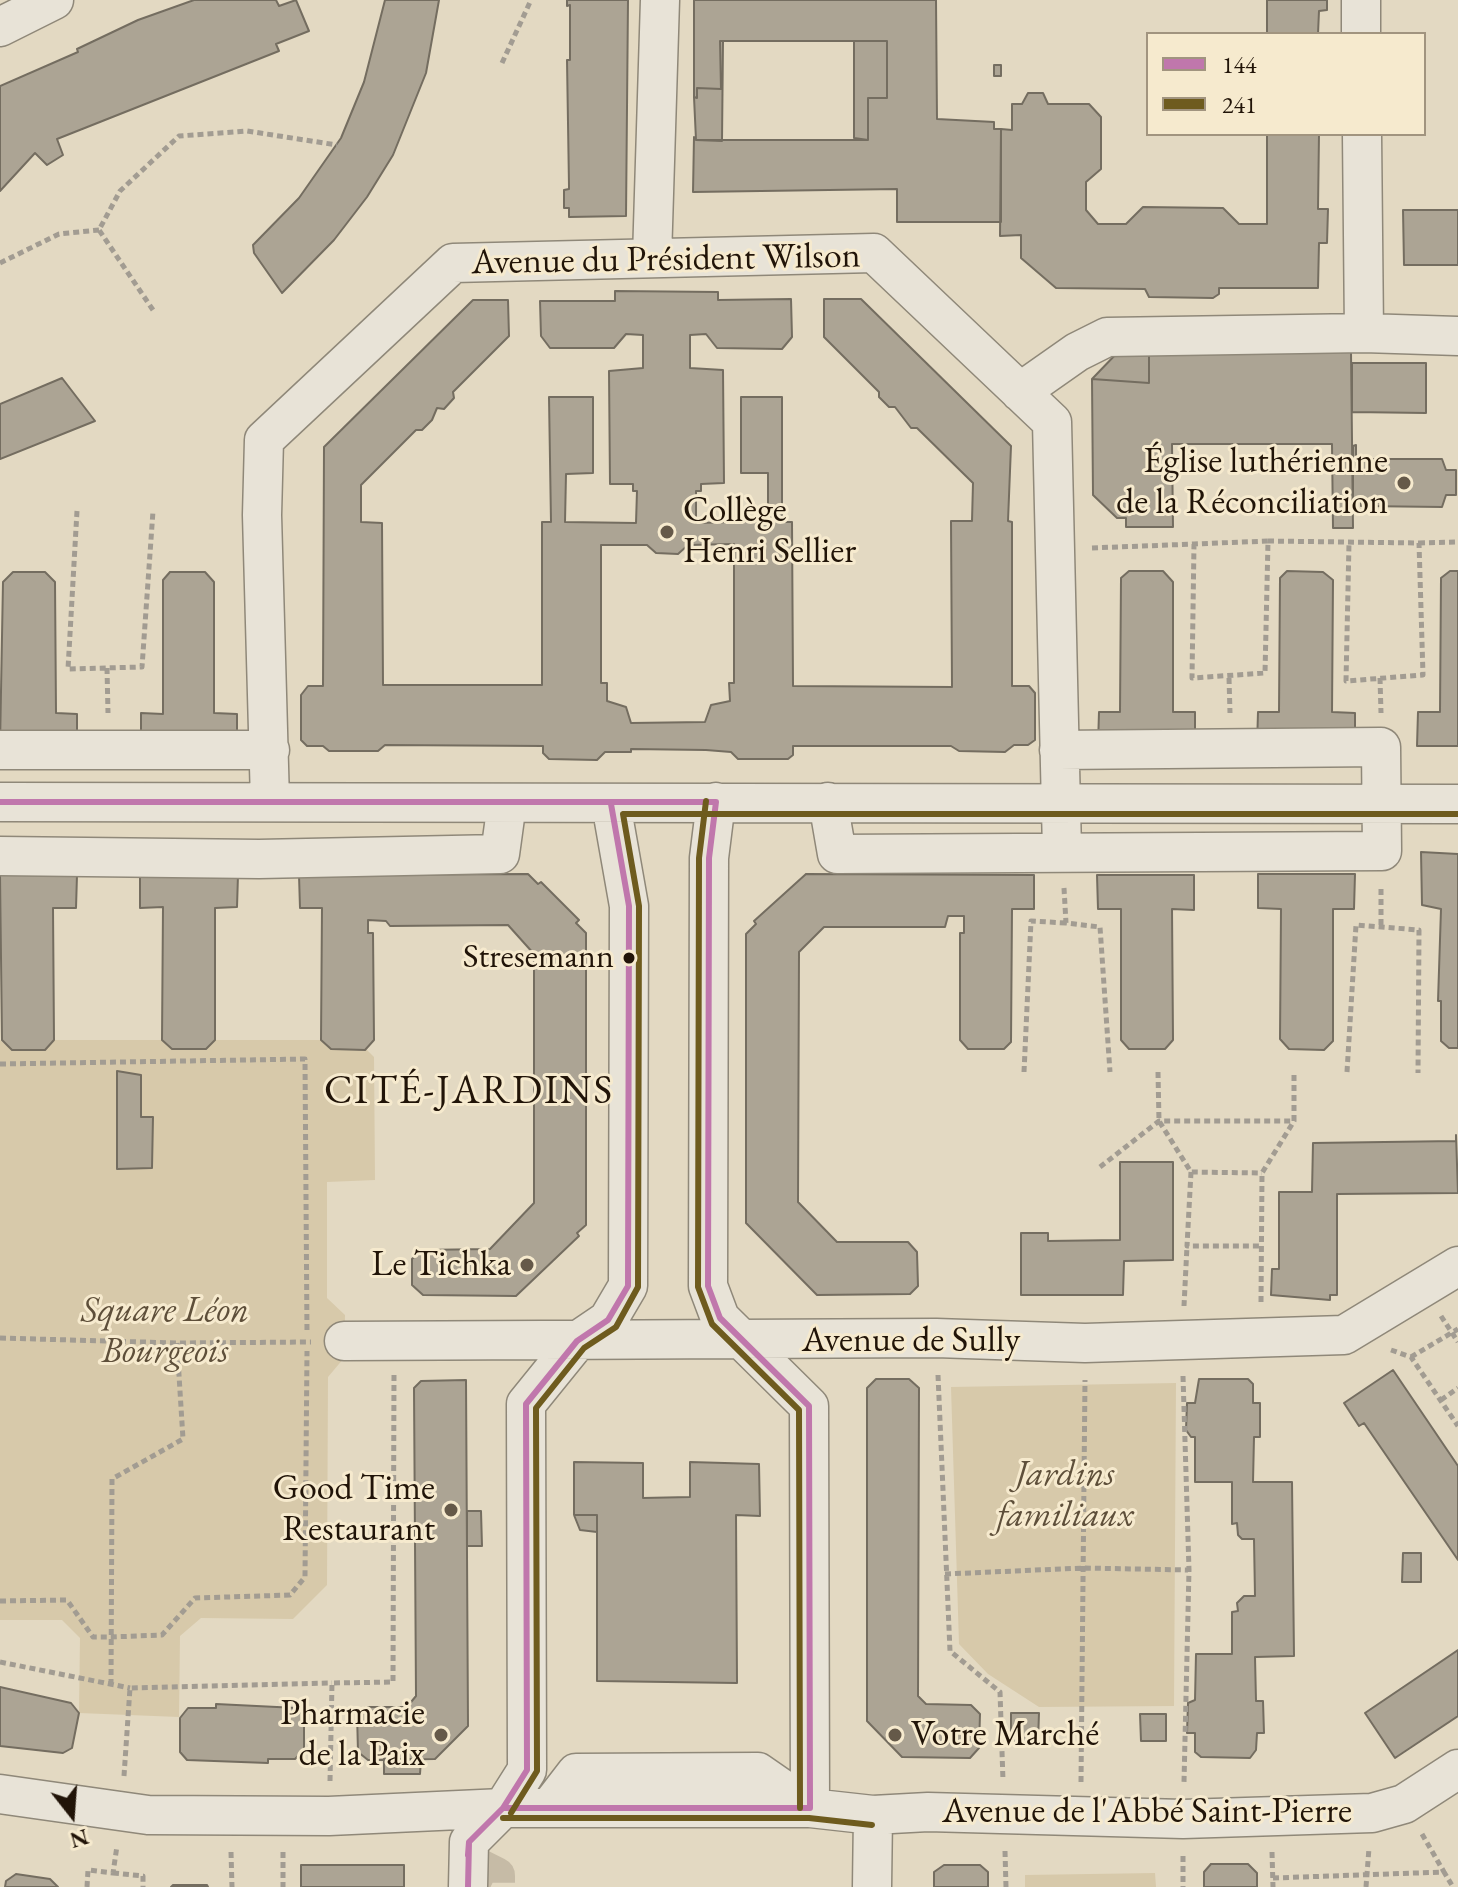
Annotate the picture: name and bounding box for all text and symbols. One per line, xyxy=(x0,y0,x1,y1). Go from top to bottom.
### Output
legend xyxy=(1146,32,1426,136)
text: 144 xyxy=(1222,49,1257,80)
text: 241 xyxy=(1222,89,1257,120)
street label: Avenue du Président Wilson xyxy=(471,235,861,285)
place label: Église luthérienne de la Réconciliation xyxy=(1116,440,1388,525)
marker: Église luthérienne de la Réconciliation xyxy=(1395,474,1413,492)
place label: Collège Henri Sellier xyxy=(683,489,856,574)
marker: Collège Henri Sellier xyxy=(658,523,676,541)
place label: Stresemann xyxy=(463,938,614,978)
marker: Stresemann xyxy=(621,950,637,966)
district label: CITÉ-JARDINS xyxy=(324,1068,614,1116)
place label: Le Tichka xyxy=(371,1243,511,1287)
marker: Le Tichka xyxy=(518,1256,536,1274)
park label: Square Léon Bourgeois xyxy=(81,1289,249,1374)
street label: Avenue de Sully xyxy=(802,1319,1020,1363)
park label: Jardins familiaux xyxy=(996,1453,1134,1538)
place label: Good Time Restaurant xyxy=(273,1467,435,1552)
marker: Good Time Restaurant xyxy=(442,1501,460,1519)
place label: Pharmacie de la Paix xyxy=(280,1692,425,1777)
place label: Votre Marché xyxy=(911,1713,1099,1757)
marker: Pharmacie de la Paix xyxy=(432,1726,450,1744)
marker: Votre Marché xyxy=(886,1726,904,1744)
north arrow xyxy=(32,1775,112,1855)
street label: Avenue de l'Abbé Saint-Pierre xyxy=(942,1790,1352,1834)
text: N xyxy=(66,1822,92,1855)

